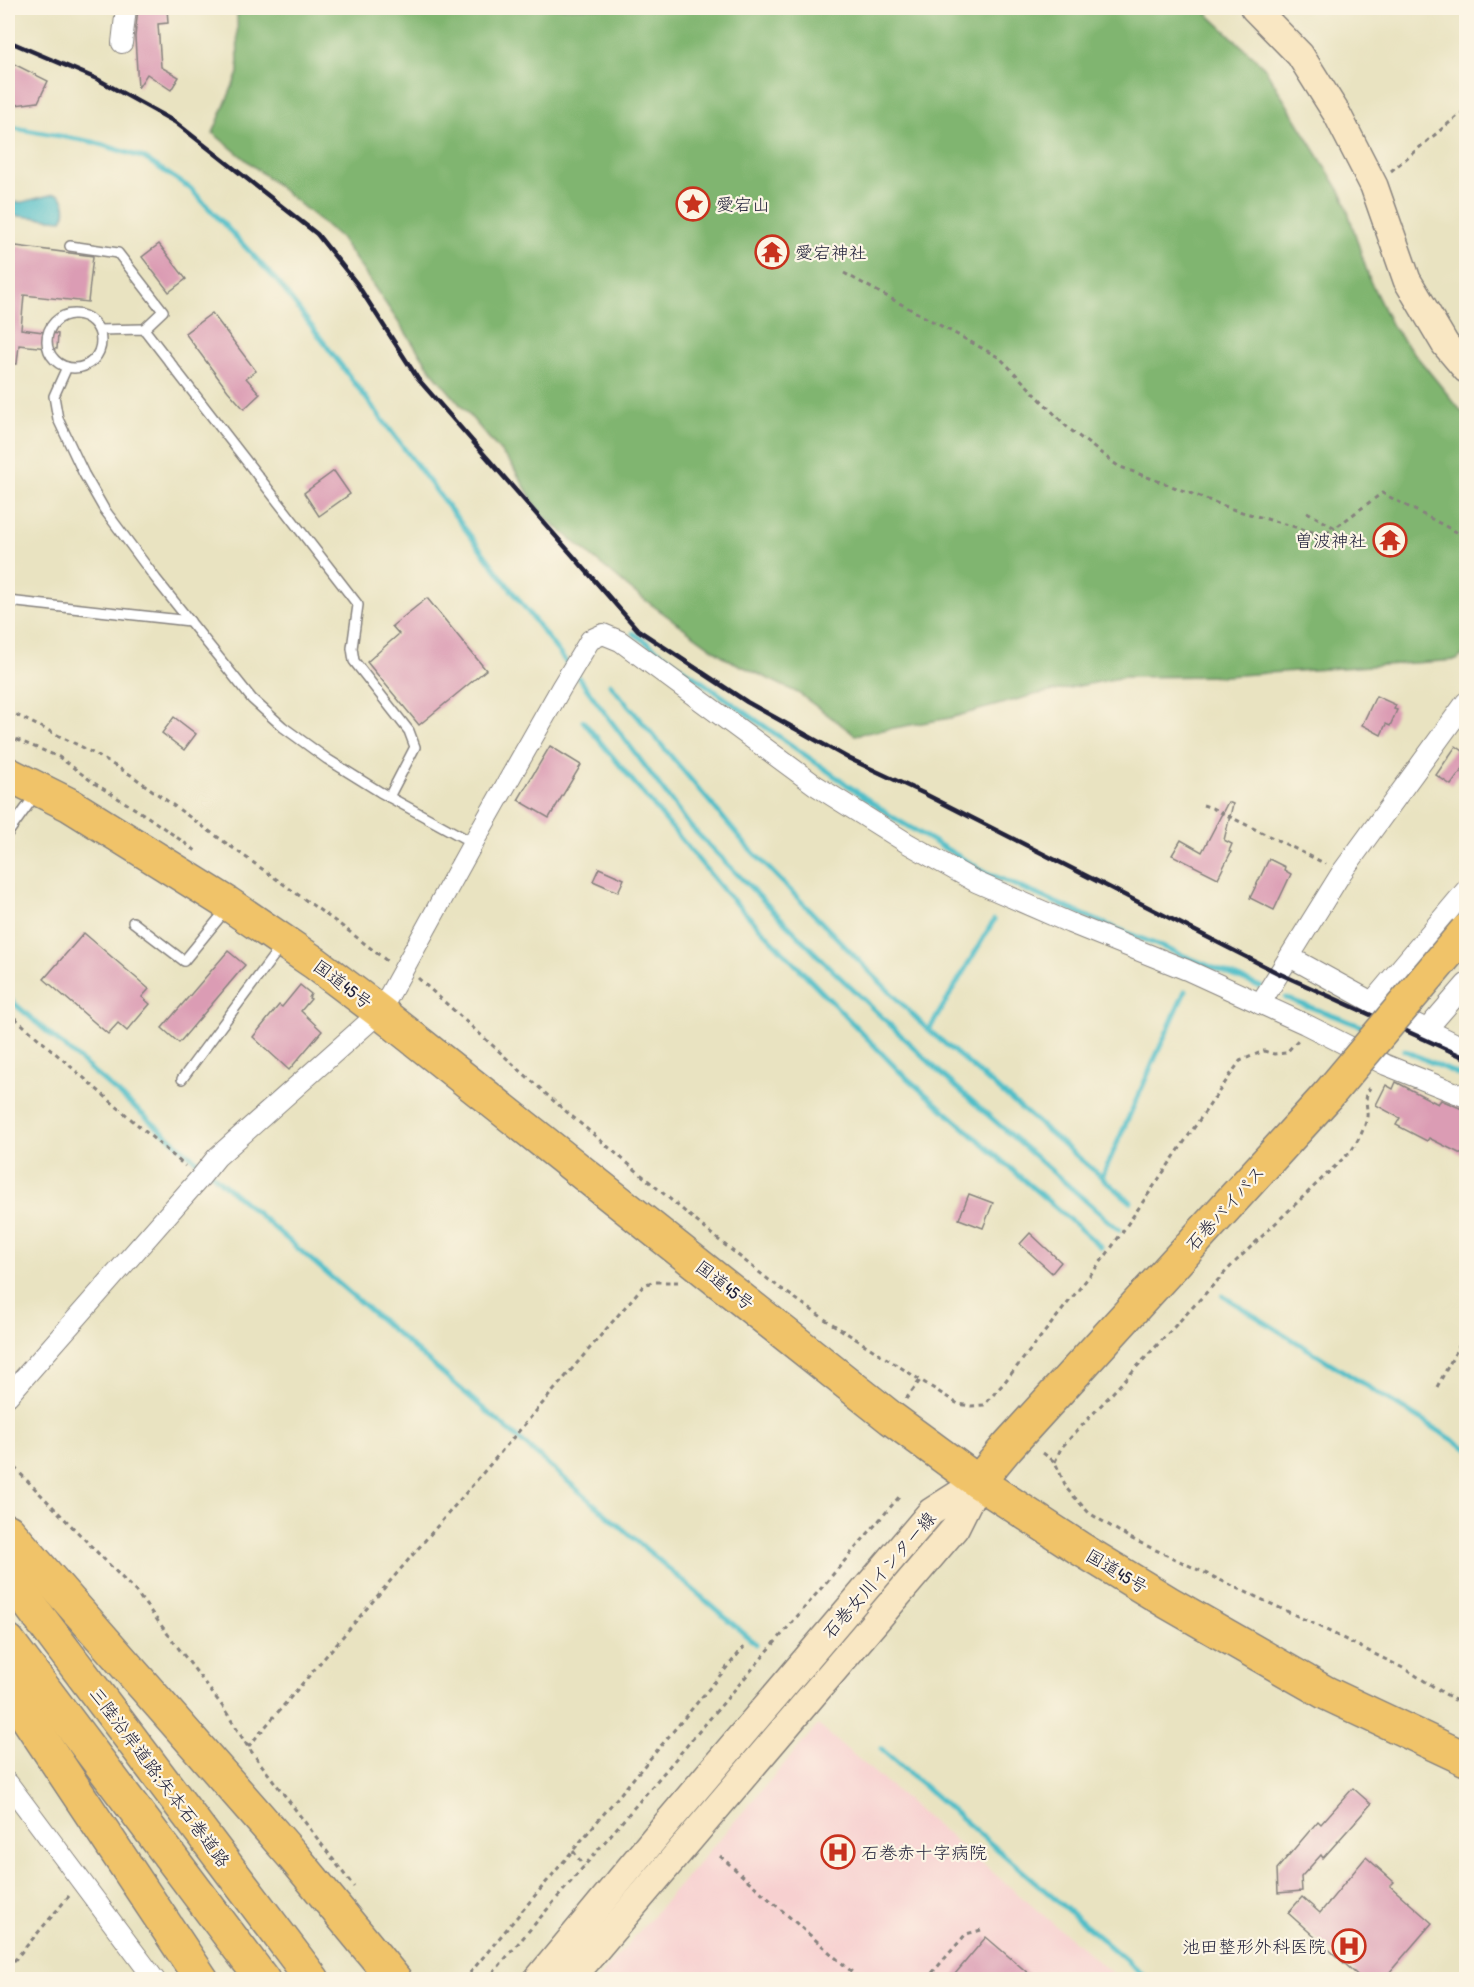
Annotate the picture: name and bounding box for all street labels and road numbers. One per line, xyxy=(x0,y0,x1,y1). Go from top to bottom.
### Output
street label: 国道45号 xyxy=(308,953,378,1015)
street label: 石巻バイパス xyxy=(1180,1160,1270,1256)
street label: 国道45号 xyxy=(690,1254,760,1316)
street label: 石巻女川インター線 xyxy=(817,1506,941,1644)
street label: 国道45号 xyxy=(1081,1543,1153,1599)
street label: 三陸沿岸道路;矢本石巻道路 xyxy=(84,1682,236,1872)

